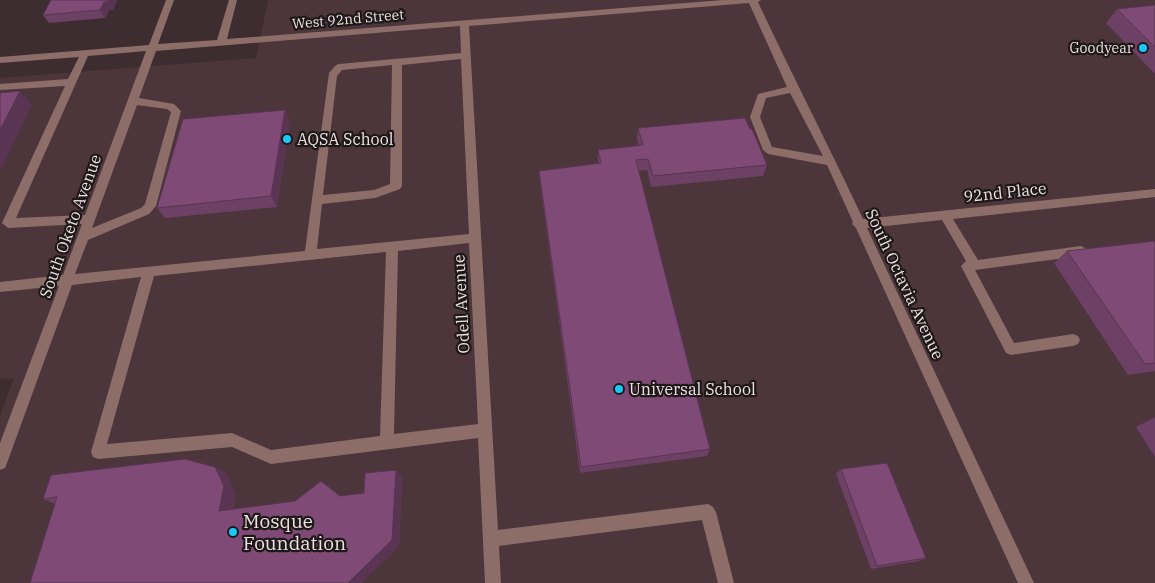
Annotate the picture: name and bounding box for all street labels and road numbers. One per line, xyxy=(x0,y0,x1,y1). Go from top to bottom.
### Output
street label: West 92nd Street xyxy=(291,5,405,33)
street label: South Oketo Avenue xyxy=(35,151,105,301)
street label: 92nd Place xyxy=(963,178,1047,206)
street label: South Octavia Avenue xyxy=(861,206,949,362)
street label: Odell Avenue xyxy=(448,254,474,354)

